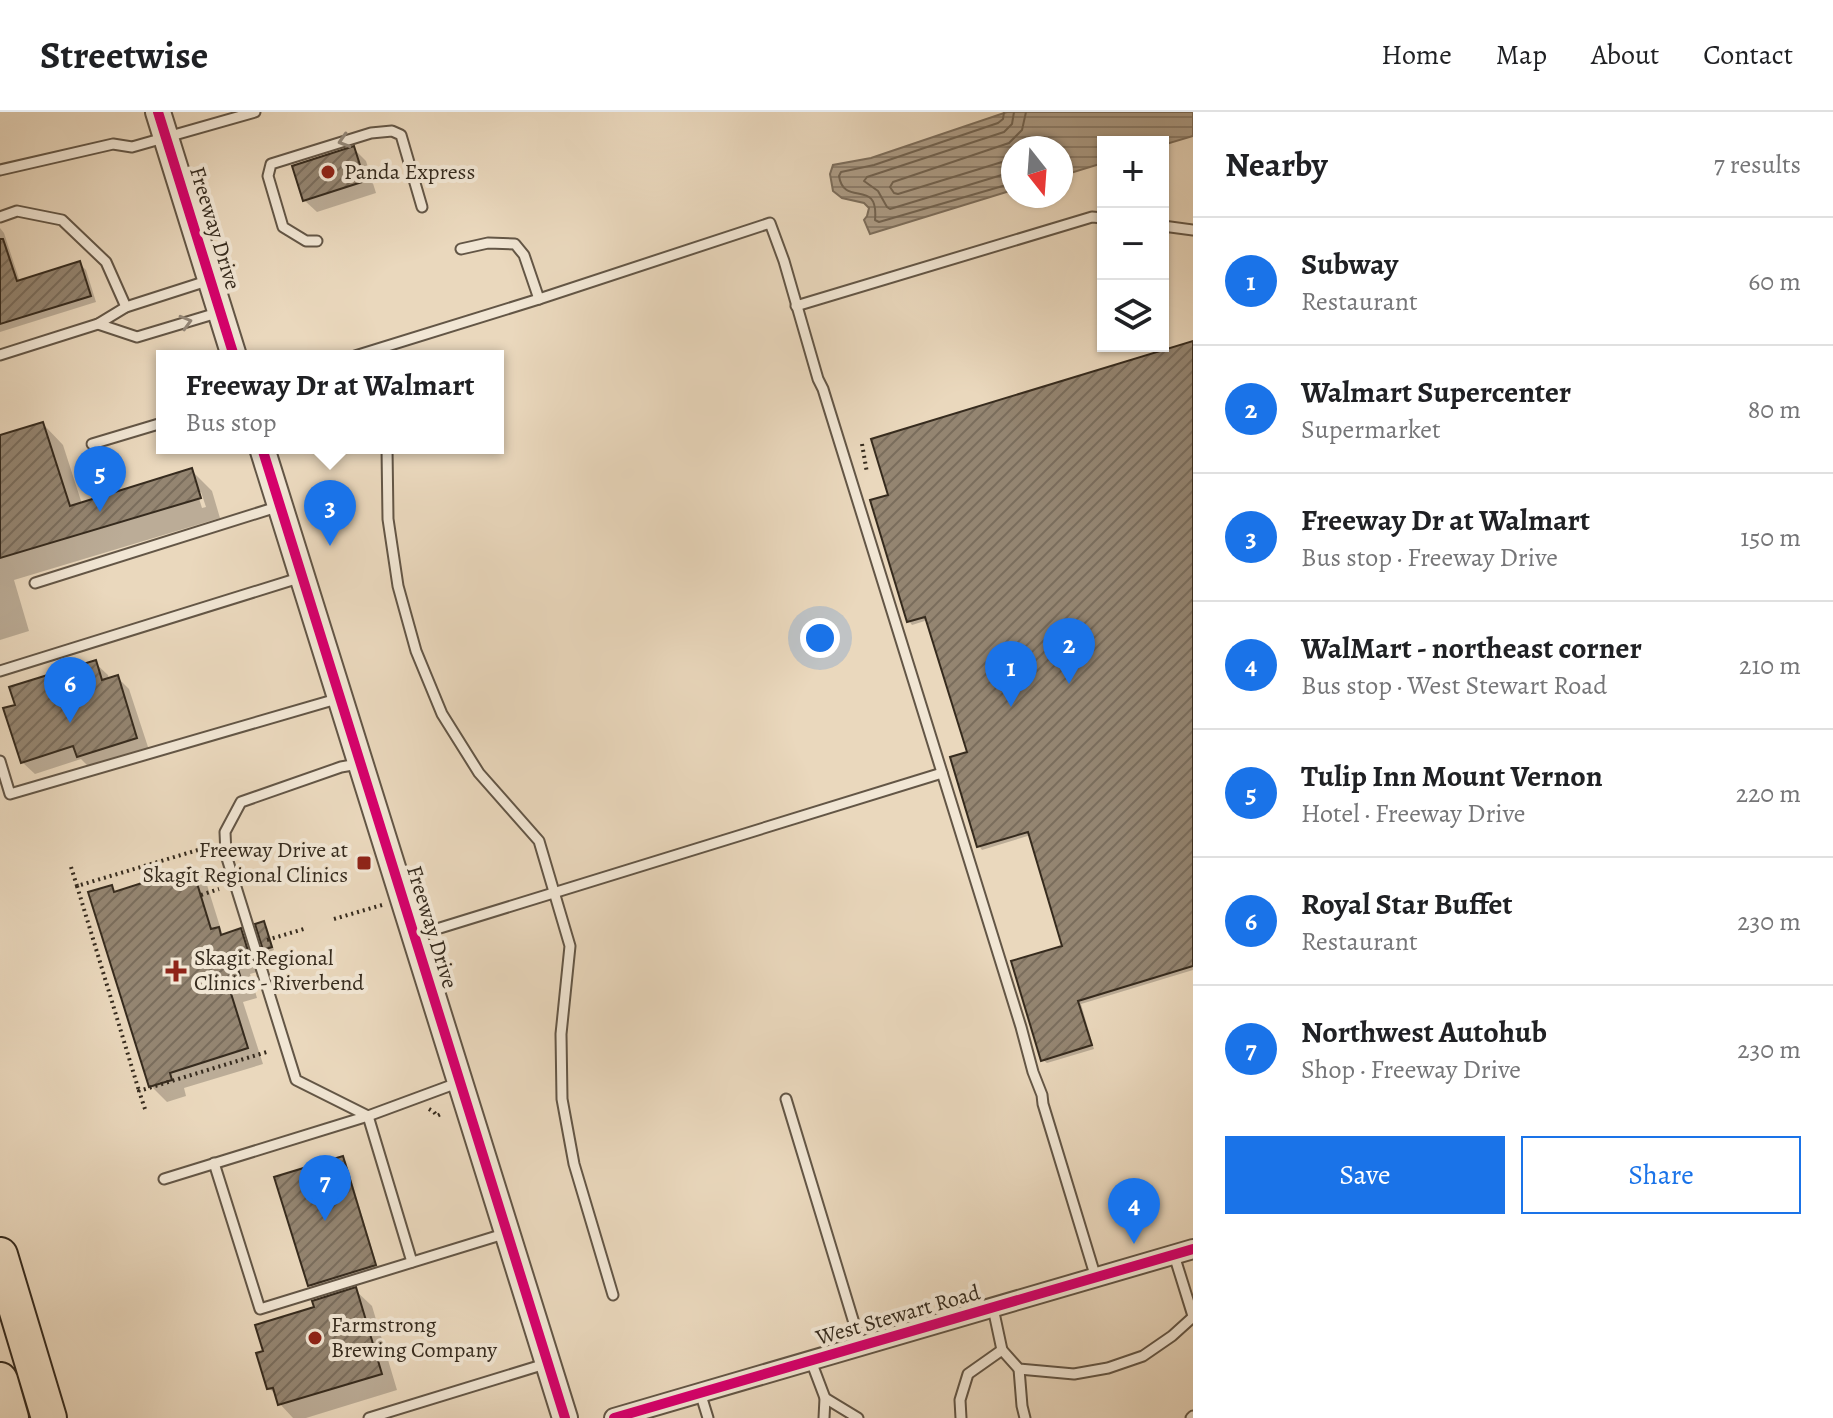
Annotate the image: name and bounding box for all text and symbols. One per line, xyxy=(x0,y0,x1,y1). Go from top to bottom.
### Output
text: Streetwise xyxy=(40,29,208,81)
text: Home xyxy=(1381,36,1452,74)
text: Map xyxy=(1496,36,1547,74)
text: About xyxy=(1591,36,1659,74)
text: Contact xyxy=(1703,36,1793,74)
one-way arrow xyxy=(338,132,352,148)
north arrow xyxy=(1001,136,1073,208)
map controls xyxy=(1097,136,1169,352)
button: + xyxy=(1097,136,1169,208)
text: Nearby xyxy=(1225,141,1328,188)
text: 7 results xyxy=(1714,147,1801,182)
place label: Panda Express xyxy=(344,157,475,187)
street label: Freeway Drive xyxy=(182,163,248,293)
marker: Panda Express xyxy=(319,163,337,181)
button: − xyxy=(1097,208,1169,280)
text: Subway xyxy=(1301,244,1398,284)
text: 1 xyxy=(1246,264,1256,299)
text: 60 m xyxy=(1748,264,1801,299)
button: layers xyxy=(1097,280,1169,352)
text: Restaurant xyxy=(1301,284,1418,319)
one-way arrow xyxy=(178,315,192,331)
popup xyxy=(156,350,504,454)
text: Freeway Dr at Walmart xyxy=(186,365,474,405)
text: Walmart Supercenter xyxy=(1301,372,1571,412)
text: 2 xyxy=(1245,392,1257,427)
text: 80 m xyxy=(1748,392,1801,427)
text: Bus stop xyxy=(186,405,276,440)
text: Supermarket xyxy=(1301,412,1441,447)
pin: 5 xyxy=(74,446,126,512)
pin: 3 xyxy=(304,480,356,546)
text: Freeway Dr at Walmart xyxy=(1301,500,1590,540)
text: 3 xyxy=(1245,520,1257,555)
text: 150 m xyxy=(1740,520,1801,555)
text: Bus stop · Freeway Drive xyxy=(1301,540,1558,575)
your location xyxy=(800,618,840,658)
pin: 2 xyxy=(1043,618,1095,684)
text: WalMart - northeast corner xyxy=(1301,628,1642,668)
pin: 1 xyxy=(985,641,1037,707)
text: 4 xyxy=(1245,648,1257,683)
text: 210 m xyxy=(1739,648,1801,683)
pin: 6 xyxy=(44,657,96,723)
text: Bus stop · West Stewart Road xyxy=(1301,668,1607,703)
text: Tulip Inn Mount Vernon xyxy=(1301,756,1603,796)
text: 5 xyxy=(1245,776,1257,811)
text: 220 m xyxy=(1736,776,1801,811)
text: Hotel · Freeway Drive xyxy=(1301,796,1525,831)
place label: Freeway Drive at Skagit Regional Clinics xyxy=(143,835,348,890)
marker: Freeway Drive at Skagit Regional Clinics xyxy=(355,854,373,872)
street label: Freeway Drive xyxy=(399,862,465,992)
text: Royal Star Buffet xyxy=(1301,884,1512,924)
text: 6 xyxy=(1245,904,1257,939)
text: 230 m xyxy=(1737,904,1801,939)
text: Restaurant xyxy=(1301,924,1418,959)
place label: Skagit Regional Clinics - Riverbend xyxy=(194,943,364,998)
marker: Skagit Regional Clinics - Riverbend xyxy=(165,960,187,982)
text: Northwest Autohub xyxy=(1301,1012,1547,1052)
text: 7 xyxy=(1245,1032,1257,1067)
text: 230 m xyxy=(1737,1032,1801,1067)
text: Shop · Freeway Drive xyxy=(1301,1052,1521,1087)
button: Save xyxy=(1225,1136,1505,1214)
button: Share xyxy=(1521,1136,1801,1214)
pin: 7 xyxy=(299,1155,351,1221)
pin: 4 xyxy=(1108,1178,1160,1244)
street label: West Stewart Road xyxy=(812,1277,984,1353)
place label: Farmstrong Brewing Company xyxy=(331,1310,497,1365)
marker: Farmstrong Brewing Company xyxy=(306,1329,324,1347)

